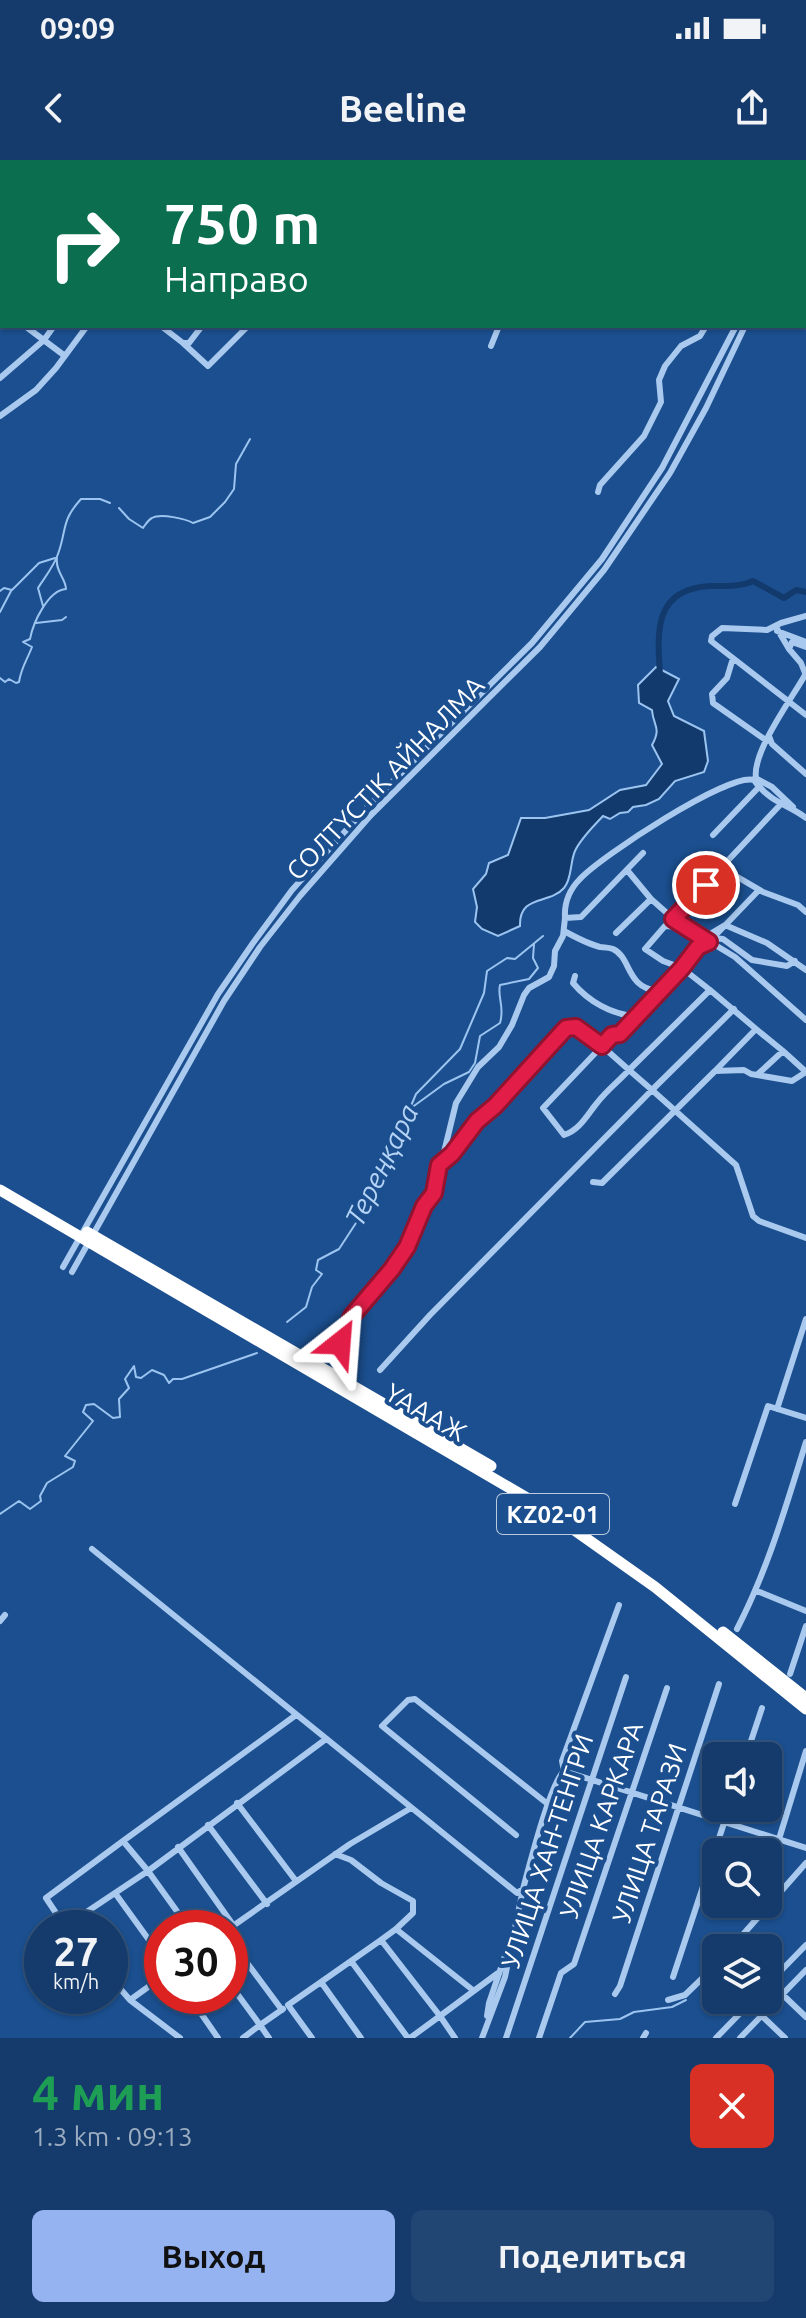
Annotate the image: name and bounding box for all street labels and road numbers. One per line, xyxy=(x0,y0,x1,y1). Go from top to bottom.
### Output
street label: СОЛТҮСТІК АЙНАЛМА xyxy=(281,670,490,885)
street label: ҮАААЖ xyxy=(380,1377,472,1447)
road number: KZ02-01 xyxy=(497,1494,609,1534)
street label: УЛИЦА КАРКАРА xyxy=(554,1718,648,1922)
street label: УЛИЦА ХАН-ТЕНГРИ xyxy=(496,1730,598,1972)
street label: УЛИЦА ТАРАЗИ xyxy=(606,1740,692,1926)

